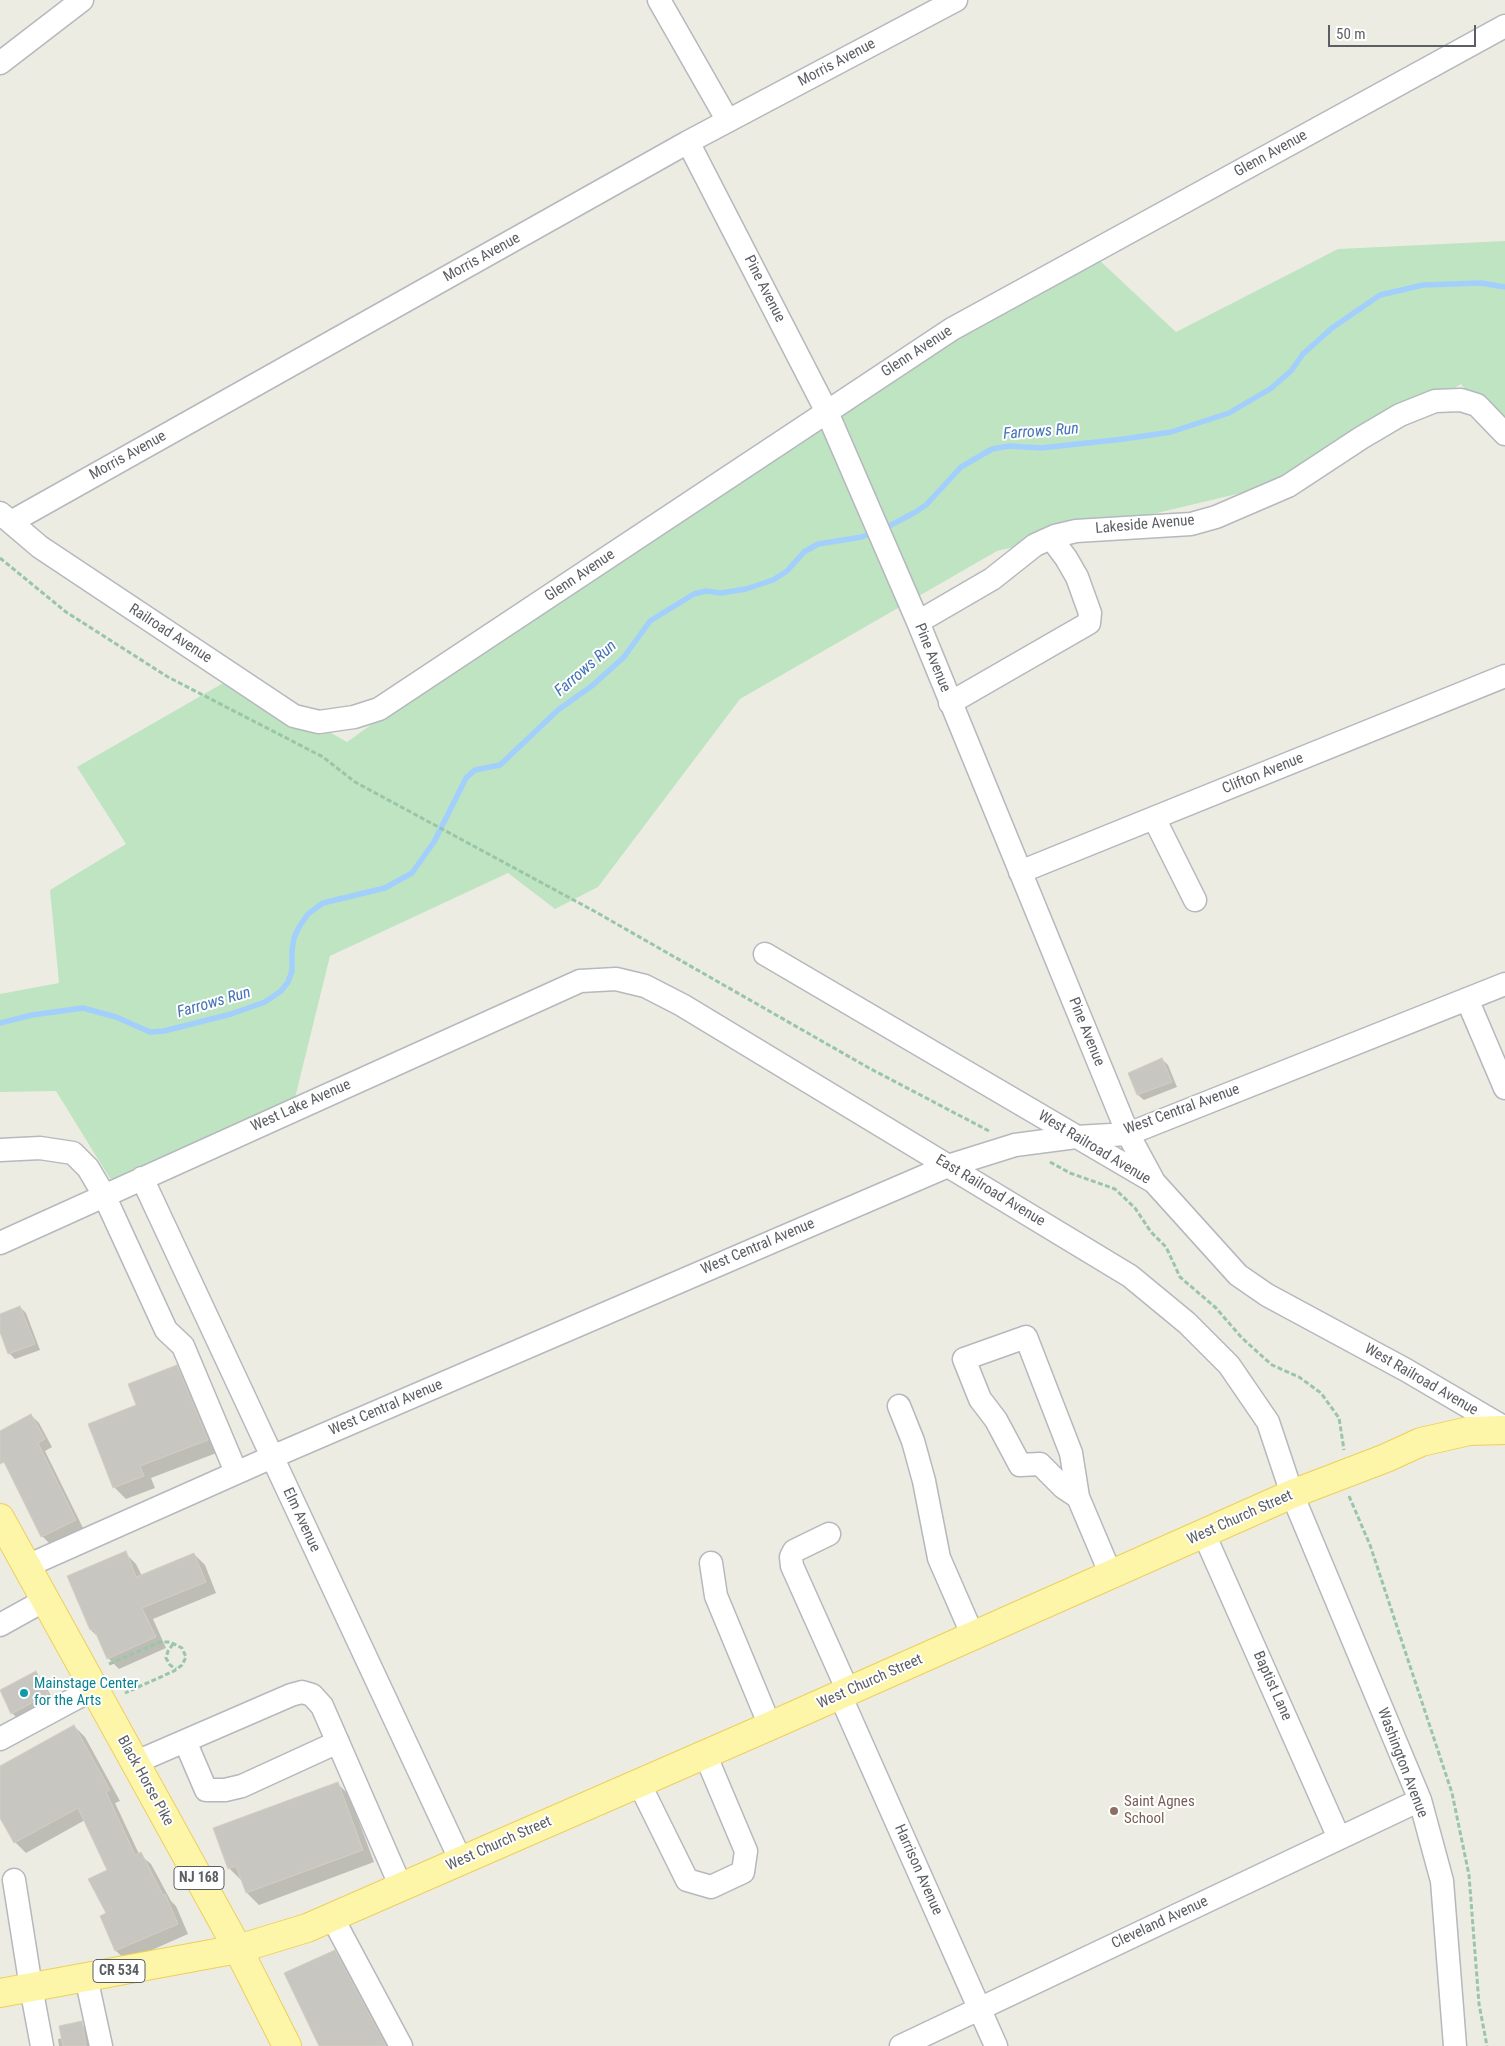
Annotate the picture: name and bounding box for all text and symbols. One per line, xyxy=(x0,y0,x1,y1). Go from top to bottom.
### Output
scale bar xyxy=(1330,15,1478,47)
text: 50 m xyxy=(1336,25,1366,43)
street label: Morris Avenue xyxy=(795,35,879,91)
street label: Glenn Avenue xyxy=(1231,127,1311,181)
street label: Morris Avenue xyxy=(441,230,523,286)
street label: Pine Avenue xyxy=(739,253,789,325)
street label: Glenn Avenue xyxy=(878,323,956,381)
water label: Farrows Run xyxy=(1003,420,1079,444)
street label: Morris Avenue xyxy=(87,428,169,484)
street label: Lakeside Avenue xyxy=(1095,512,1195,538)
street label: Glenn Avenue xyxy=(542,546,618,606)
street label: Railroad Avenue xyxy=(125,601,215,667)
street label: Pine Avenue xyxy=(910,621,954,695)
water label: Farrows Run xyxy=(551,637,621,701)
street label: Clifton Avenue xyxy=(1220,750,1306,798)
water label: Farrows Run xyxy=(175,983,253,1023)
street label: Pine Avenue xyxy=(1064,995,1108,1069)
street label: West Lake Avenue xyxy=(248,1076,354,1136)
street label: West Central Avenue xyxy=(1122,1081,1242,1139)
street label: West Railroad Avenue xyxy=(1034,1107,1154,1189)
street label: East Railroad Avenue xyxy=(932,1151,1048,1231)
street label: West Central Avenue xyxy=(698,1215,818,1279)
street label: West Railroad Avenue xyxy=(1361,1340,1481,1420)
street label: West Central Avenue xyxy=(326,1376,446,1440)
street label: Elm Avenue xyxy=(278,1485,324,1555)
street label: West Church Street xyxy=(1185,1487,1295,1549)
street label: Baptist Lane xyxy=(1249,1649,1295,1723)
street label: West Church Street xyxy=(815,1651,925,1713)
place label: Mainstage Center for the Arts xyxy=(34,1675,138,1710)
marker: Mainstage Center for the Arts xyxy=(18,1687,30,1699)
street label: Washington Avenue xyxy=(1373,1706,1431,1820)
street label: Black Horse Pike xyxy=(113,1733,177,1829)
place label: Saint Agnes School xyxy=(1124,1793,1195,1828)
marker: Saint Agnes School xyxy=(1108,1805,1120,1817)
street label: West Church Street xyxy=(444,1813,554,1875)
street label: Harrison Avenue xyxy=(890,1822,946,1918)
road number: NJ 168 xyxy=(174,1866,224,1890)
street label: Cleveland Avenue xyxy=(1109,1893,1211,1953)
road number: CR 534 xyxy=(93,1960,145,1982)

